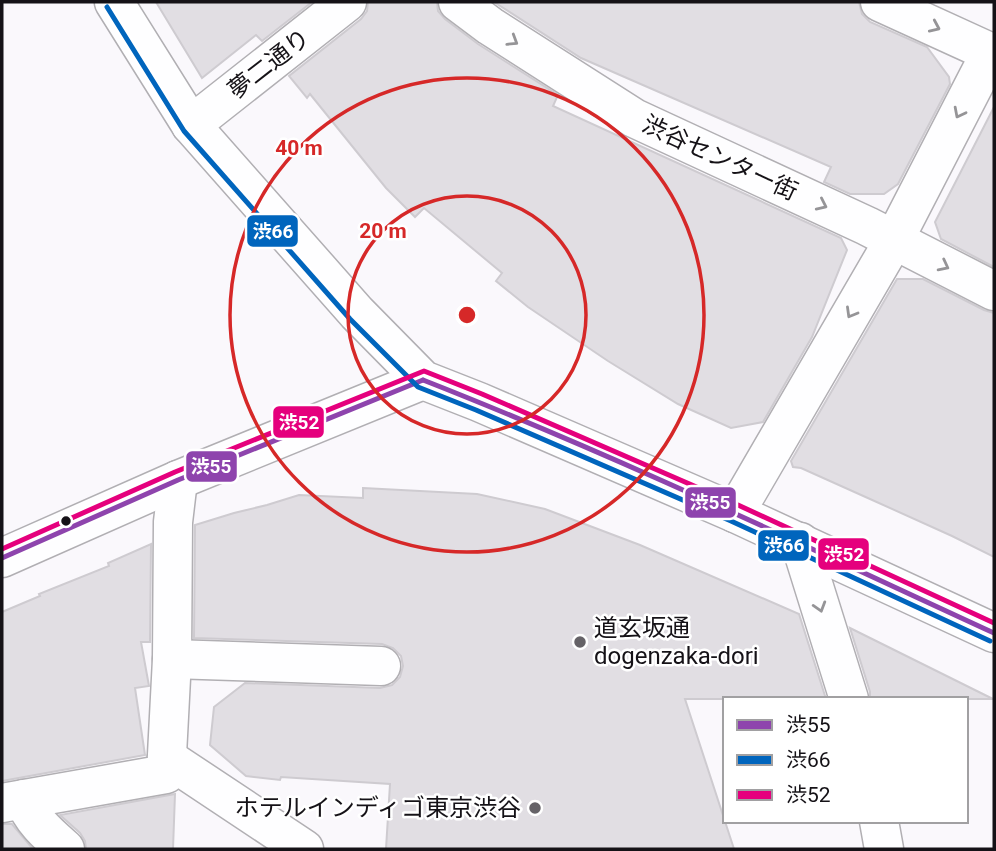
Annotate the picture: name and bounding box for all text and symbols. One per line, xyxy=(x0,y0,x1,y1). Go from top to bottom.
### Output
one-way arrow xyxy=(928,19,940,33)
street label: 夢二通り xyxy=(223,23,315,105)
one-way arrow xyxy=(506,33,519,46)
one-way arrow xyxy=(954,106,968,118)
street label: 渋谷センター街 xyxy=(638,110,802,206)
text: 40 m xyxy=(275,136,323,160)
one-way arrow xyxy=(815,197,827,211)
line badge: 渋66 xyxy=(246,214,299,248)
text: 20 m xyxy=(359,219,407,243)
text: 渋66 xyxy=(253,220,293,243)
one-way arrow xyxy=(937,257,949,271)
centre of rings xyxy=(455,303,479,327)
one-way arrow xyxy=(846,305,859,318)
line badge: 渋52 xyxy=(272,405,325,439)
text: 渋52 xyxy=(279,411,319,434)
line badge: 渋55 xyxy=(185,450,238,483)
text: 渋55 xyxy=(191,455,231,478)
line badge: 渋55 xyxy=(684,486,737,519)
text: 渋55 xyxy=(690,491,730,514)
unlabelled marker xyxy=(59,514,73,528)
line badge: 渋66 xyxy=(757,529,810,562)
text: 渋66 xyxy=(764,534,804,557)
line badge: 渋52 xyxy=(817,537,870,571)
text: 渋52 xyxy=(824,543,864,566)
one-way arrow xyxy=(812,600,826,613)
place label: 道玄坂通 dogenzaka-dori xyxy=(594,614,759,670)
marker: 道玄坂通 dogenzaka-dori xyxy=(572,634,588,650)
legend xyxy=(723,697,968,823)
text: 渋55 xyxy=(786,713,831,737)
text: 渋66 xyxy=(786,748,831,772)
text: 渋52 xyxy=(786,783,831,807)
place label: ホテルインディゴ東京渋谷 xyxy=(235,794,521,822)
marker: ホテルインディゴ東京渋谷 xyxy=(527,800,543,816)

